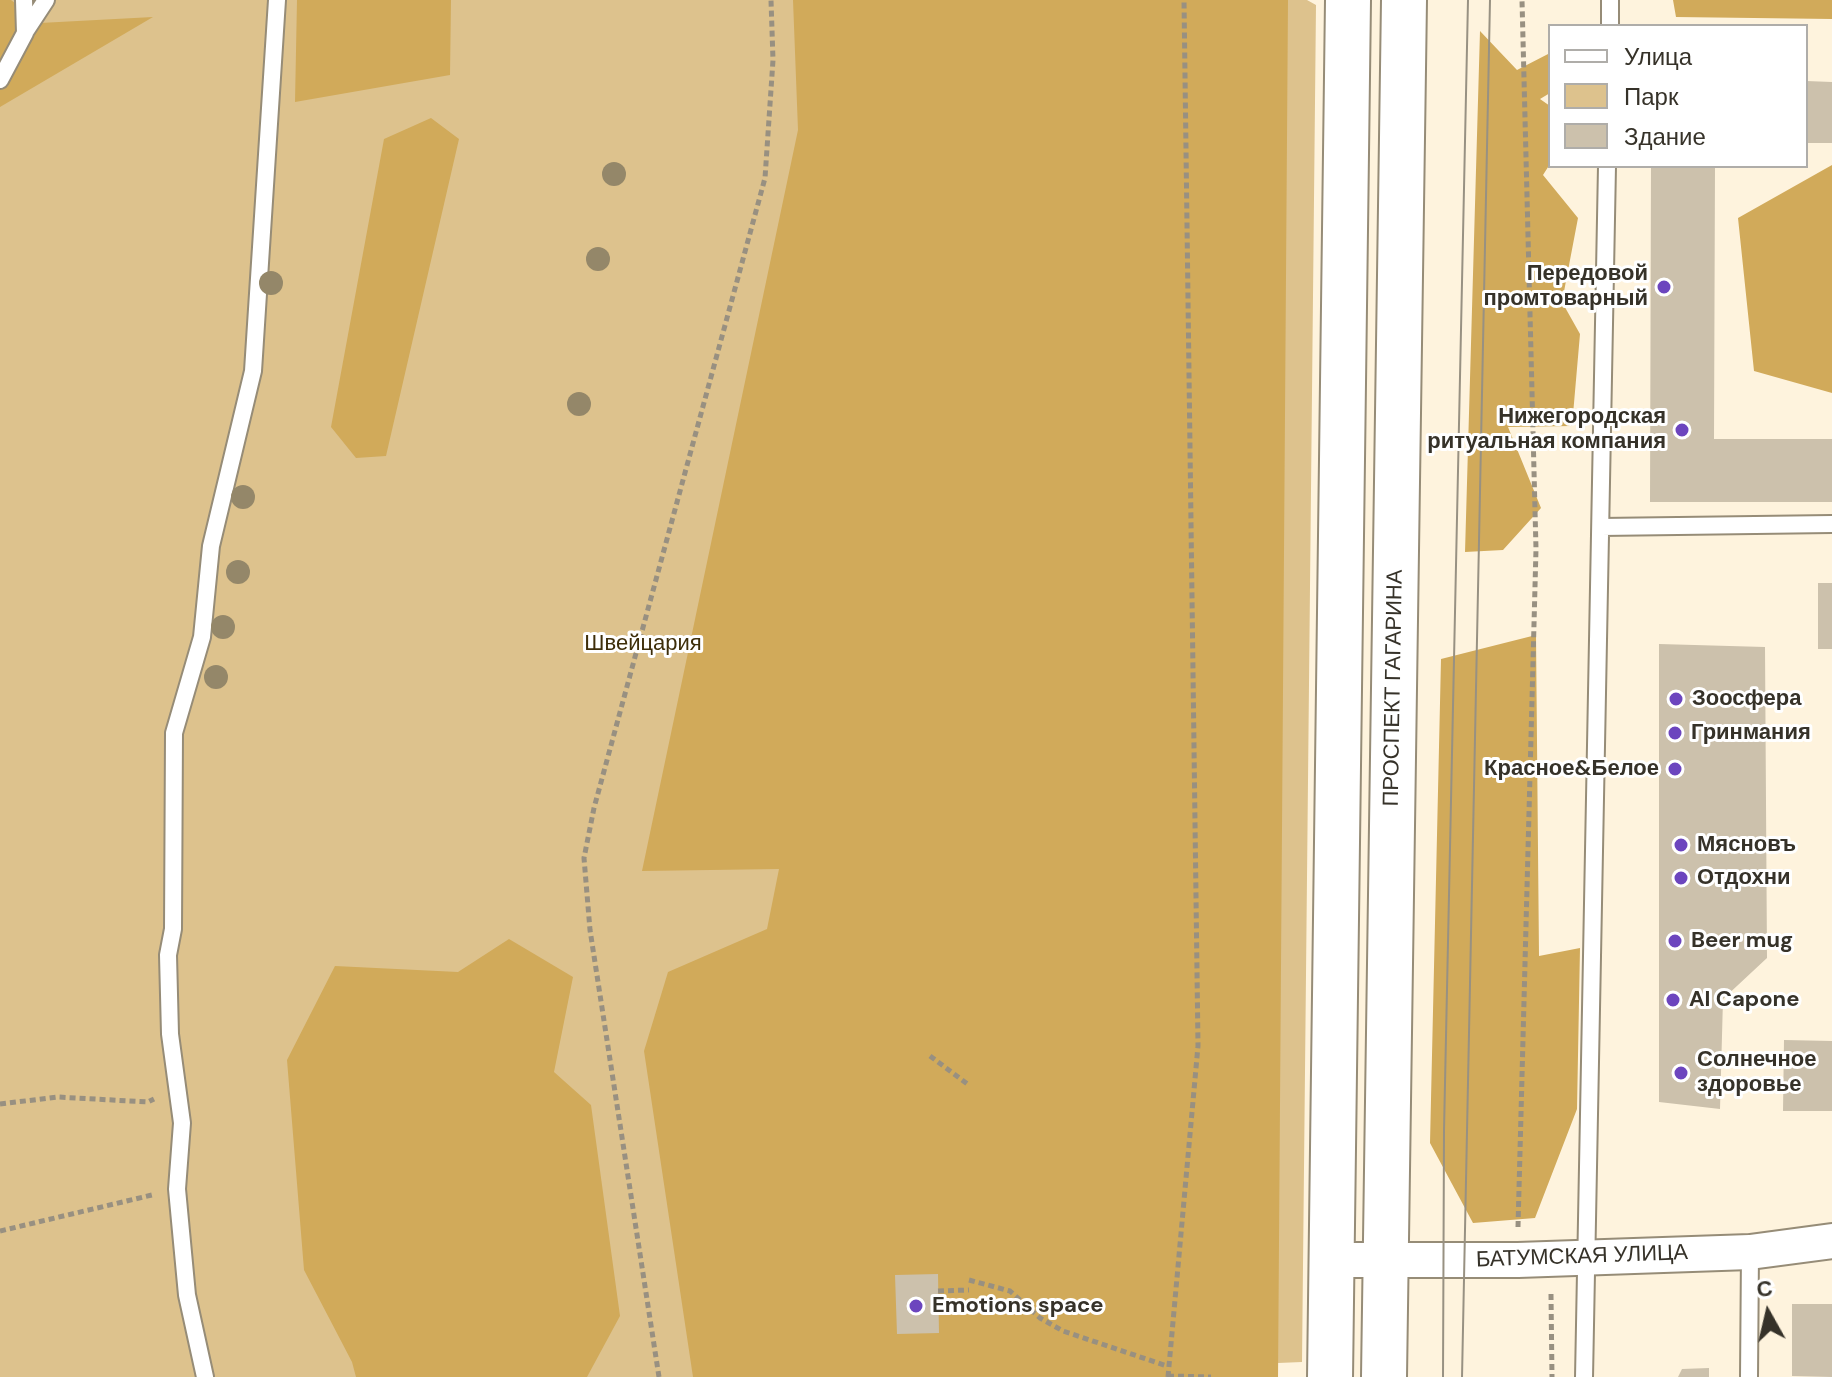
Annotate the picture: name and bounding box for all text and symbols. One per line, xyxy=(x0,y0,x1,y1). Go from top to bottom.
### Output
legend xyxy=(1548,24,1808,168)
text: Улица xyxy=(1624,41,1692,72)
text: Парк xyxy=(1624,81,1678,112)
text: Здание xyxy=(1624,121,1706,152)
place label: Передовой промтоварный xyxy=(1483,261,1648,312)
marker: Передовой промтоварный xyxy=(1655,278,1673,296)
place label: Нижегородская ритуальная компания xyxy=(1427,404,1666,456)
marker: Нижегородская ритуальная компания xyxy=(1673,421,1691,439)
street label: ПРОСПЕКТ ГАГАРИНА xyxy=(1379,569,1409,807)
park label: Швейцария xyxy=(584,631,702,657)
place label: Зоосфера xyxy=(1692,686,1801,712)
marker: Зоосфера xyxy=(1667,690,1685,708)
place label: Гринмания xyxy=(1691,720,1811,746)
marker: Гринмания xyxy=(1666,724,1684,742)
place label: Красное&Белое xyxy=(1484,756,1659,782)
marker: Красное&Белое xyxy=(1666,760,1684,778)
place label: Мясновъ xyxy=(1697,832,1796,858)
marker: Мясновъ xyxy=(1672,836,1690,854)
place label: Отдохни xyxy=(1697,865,1790,891)
marker: Отдохни xyxy=(1672,869,1690,887)
place label: Beer mug xyxy=(1691,928,1793,954)
marker: Beer mug xyxy=(1666,932,1684,950)
place label: Al Capone xyxy=(1689,987,1799,1013)
marker: Al Capone xyxy=(1664,991,1682,1009)
place label: Солнечное здоровье xyxy=(1697,1047,1816,1098)
marker: Солнечное здоровье xyxy=(1672,1064,1690,1082)
street label: БАТУМСКАЯ УЛИЦА xyxy=(1475,1240,1689,1274)
north arrow xyxy=(1728,1273,1808,1353)
text: С xyxy=(1755,1273,1774,1304)
place label: Emotions space xyxy=(932,1293,1104,1319)
marker: Emotions space xyxy=(907,1297,925,1315)

